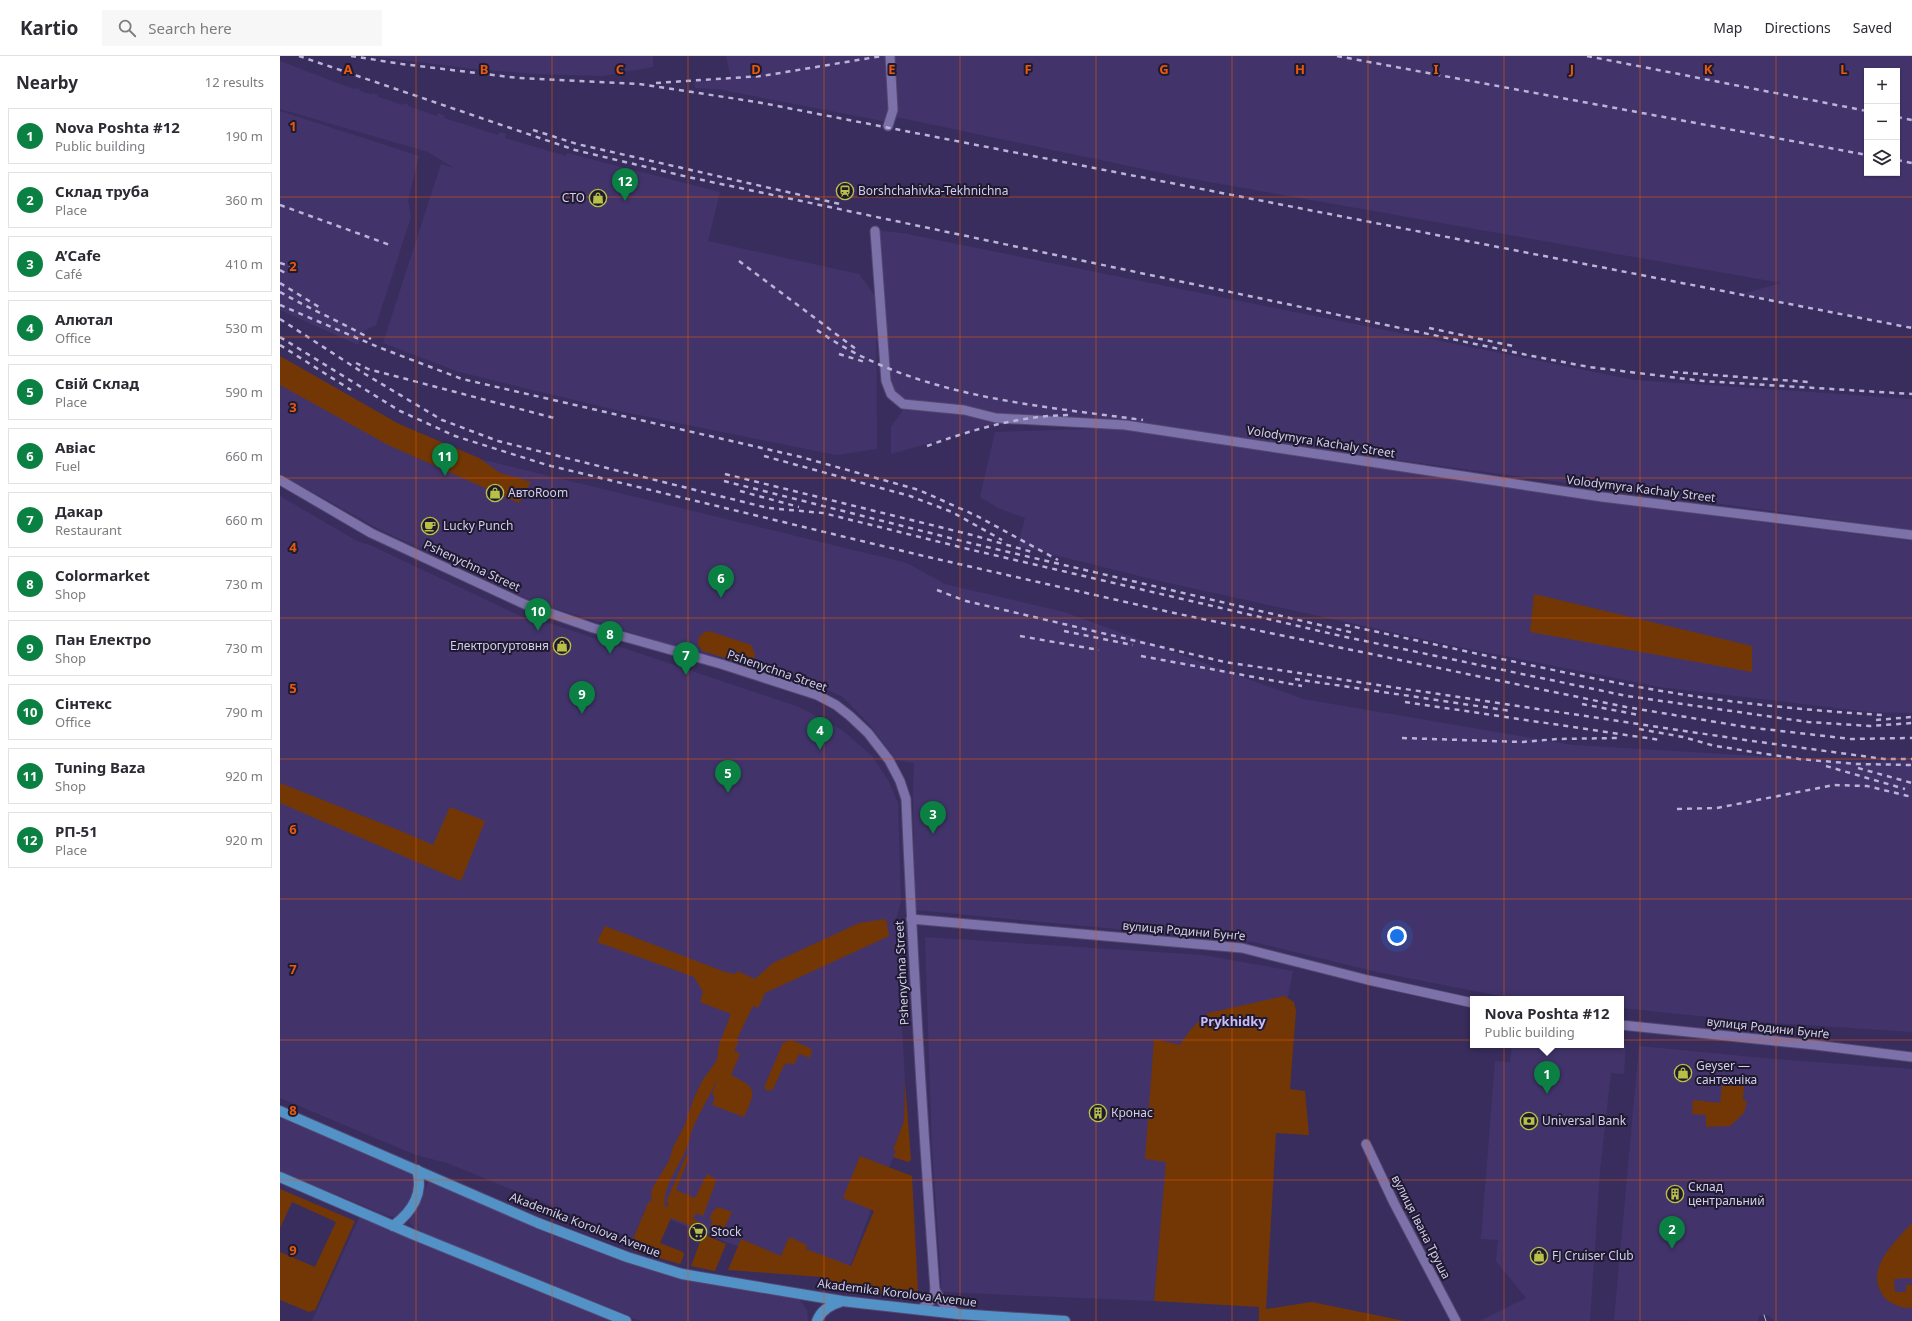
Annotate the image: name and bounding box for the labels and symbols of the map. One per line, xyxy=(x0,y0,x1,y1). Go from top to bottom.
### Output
text: A xyxy=(344,60,353,78)
text: B xyxy=(480,60,488,78)
text: C xyxy=(616,60,624,78)
text: D xyxy=(751,60,761,78)
text: E xyxy=(888,60,896,78)
text: F xyxy=(1024,60,1032,78)
text: G xyxy=(1159,60,1169,78)
text: H xyxy=(1295,60,1305,78)
text: I xyxy=(1433,60,1439,78)
text: J xyxy=(1569,60,1574,78)
text: K xyxy=(1704,60,1713,78)
text: L xyxy=(1840,60,1848,78)
text: 1 xyxy=(289,117,297,135)
pin: 12 xyxy=(612,168,638,201)
station icon: Borshchahivka-Tekhnichna xyxy=(835,181,855,201)
place label: Borshchahivka-Tekhnichna xyxy=(858,182,1008,199)
shop icon: СТО xyxy=(588,188,608,208)
place label: СТО xyxy=(562,189,585,206)
text: 2 xyxy=(289,257,297,275)
text: 3 xyxy=(289,398,297,416)
street label: Volodymyra Kachaly Street xyxy=(1246,421,1397,462)
pin: 11 xyxy=(432,443,458,476)
street label: Volodymyra Kachaly Street xyxy=(1566,471,1717,506)
shop icon: АвтоRoom xyxy=(485,483,505,503)
place label: АвтоRoom xyxy=(508,484,568,501)
cafe icon: Lucky Punch xyxy=(420,516,440,536)
place label: Lucky Punch xyxy=(443,517,513,534)
street label: Pshenychna Street xyxy=(421,536,524,596)
text: 4 xyxy=(289,538,297,556)
pin: 6 xyxy=(708,565,734,598)
pin: 10 xyxy=(525,598,551,631)
pin: 8 xyxy=(597,621,623,654)
shop icon: Електрогуртовня xyxy=(552,636,572,656)
place label: Електрогуртовня xyxy=(450,637,549,654)
pin: 7 xyxy=(673,642,699,675)
street label: Pshenychna Street xyxy=(725,645,830,696)
text: 5 xyxy=(289,679,297,697)
pin: 9 xyxy=(569,681,595,714)
pin: 4 xyxy=(807,717,833,750)
pin: 5 xyxy=(715,760,741,793)
pin: 3 xyxy=(920,801,946,834)
text: 6 xyxy=(289,820,297,838)
street label: вулиця Родини Бунґе xyxy=(1122,917,1247,944)
street label: Pshenychna Street xyxy=(890,920,913,1026)
your location xyxy=(1387,926,1407,946)
text: 7 xyxy=(289,960,297,978)
district label: Prykhidky xyxy=(1200,1012,1266,1030)
street label: вулиця Родини Бунґе xyxy=(1706,1013,1831,1042)
place label: Geyser — сантехніка xyxy=(1696,1057,1757,1088)
pin: 1 xyxy=(1534,1061,1560,1094)
shop icon: Geyser — сантехніка xyxy=(1673,1063,1693,1083)
text: 8 xyxy=(289,1101,297,1119)
building icon: Кронас xyxy=(1088,1103,1108,1123)
place label: Кронас xyxy=(1111,1104,1153,1121)
bank icon: Universal Bank xyxy=(1519,1111,1539,1131)
place label: Universal Bank xyxy=(1542,1112,1627,1129)
street label: вулиця Івана Труша xyxy=(1388,1172,1455,1282)
place label: Склад центральний xyxy=(1688,1178,1765,1209)
building icon: Склад центральний xyxy=(1665,1184,1685,1204)
street label: Akademika Korolova Avenue xyxy=(507,1188,663,1261)
pin: 2 xyxy=(1659,1216,1685,1249)
supermarket icon: Stock xyxy=(688,1222,708,1242)
place label: Stock xyxy=(711,1223,742,1240)
text: 9 xyxy=(289,1241,297,1259)
shop icon: FJ Cruiser Club xyxy=(1529,1246,1549,1266)
place label: FJ Cruiser Club xyxy=(1552,1247,1634,1264)
street label: Akademika Korolova Avenue xyxy=(816,1274,978,1311)

